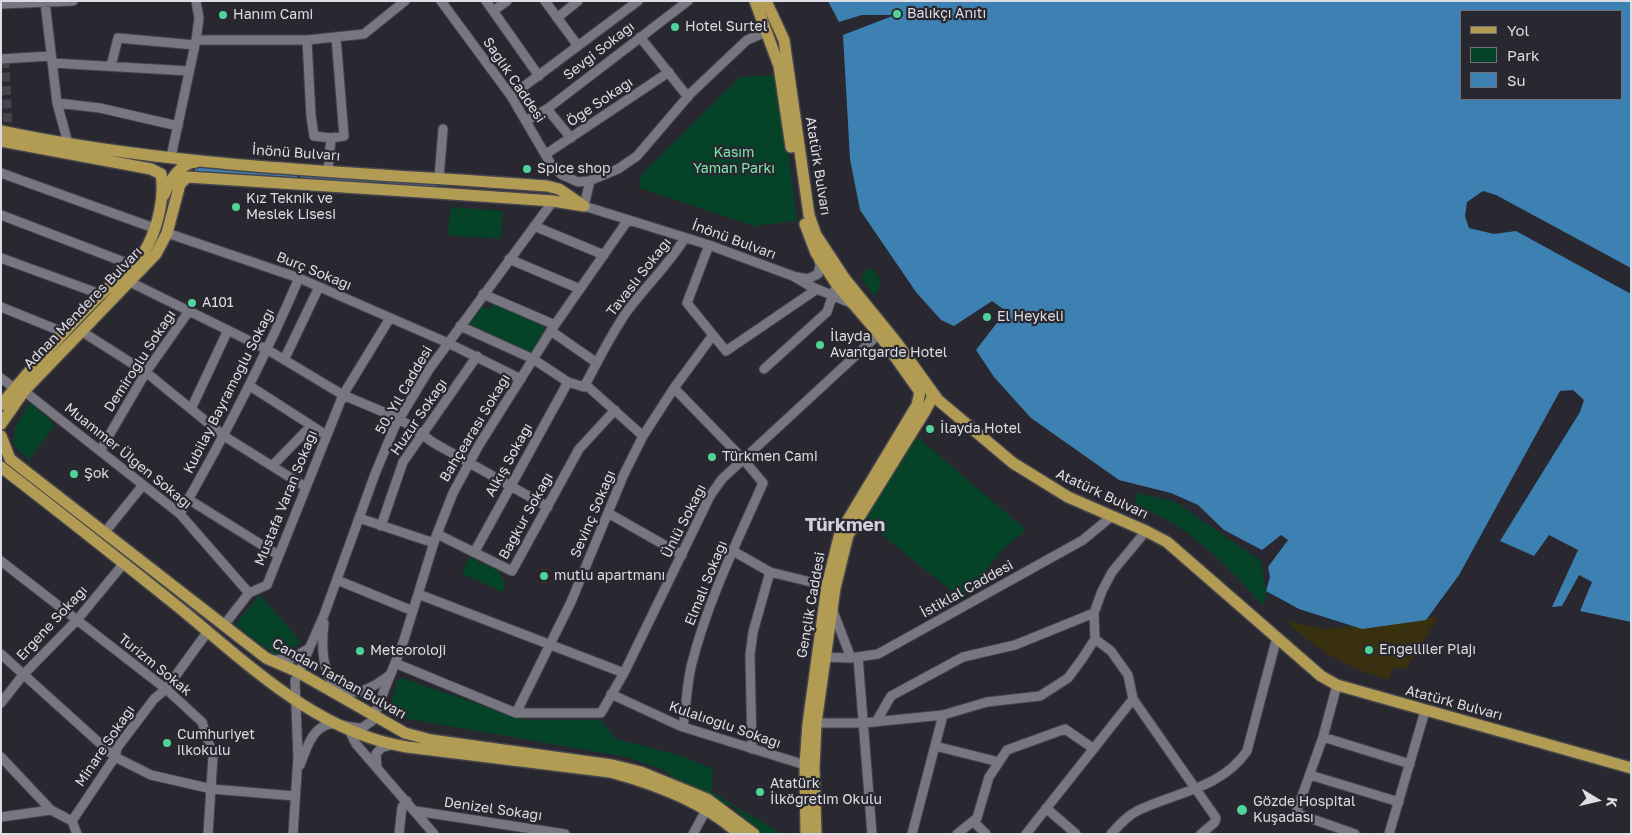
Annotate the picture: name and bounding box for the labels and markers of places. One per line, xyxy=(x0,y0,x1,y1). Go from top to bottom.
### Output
place label: Balıkçı Anıtı xyxy=(907,6,986,22)
place label: Hanım Cami xyxy=(233,7,313,23)
marker: Balıkçı Anıtı xyxy=(891,8,903,20)
marker: Hanım Cami xyxy=(217,9,229,21)
place label: Hotel Surtel xyxy=(685,19,767,35)
marker: Hotel Surtel xyxy=(669,21,681,33)
place label: Spice shop xyxy=(537,161,611,177)
marker: Spice shop xyxy=(521,163,533,175)
place label: Kız Teknik ve Meslek Lisesi xyxy=(246,191,336,223)
marker: Kız Teknik ve Meslek Lisesi xyxy=(230,201,242,213)
place label: A101 xyxy=(202,295,234,311)
marker: A101 xyxy=(186,297,198,309)
place label: El Heykeli xyxy=(997,309,1064,325)
marker: El Heykeli xyxy=(981,311,993,323)
place label: İlayda Avantgarde Hotel xyxy=(830,329,947,362)
marker: İlayda Avantgarde Hotel xyxy=(814,339,826,351)
place label: İlayda Hotel xyxy=(940,421,1021,437)
marker: İlayda Hotel xyxy=(924,423,936,435)
place label: Türkmen Cami xyxy=(722,449,818,465)
marker: Türkmen Cami xyxy=(706,451,718,463)
place label: Şok xyxy=(84,466,109,482)
marker: Şok xyxy=(68,468,80,480)
place label: mutlu apartmanı xyxy=(554,568,665,584)
marker: mutlu apartmanı xyxy=(538,570,550,582)
place label: Engelliler Plajı xyxy=(1379,642,1476,658)
place label: Meteoroloji xyxy=(370,643,446,659)
marker: Engelliler Plajı xyxy=(1363,644,1375,656)
marker: Meteoroloji xyxy=(354,645,366,657)
place label: Cumhuriyet ilkokulu xyxy=(177,727,255,760)
marker: Cumhuriyet ilkokulu xyxy=(161,737,173,749)
place label: Atatürk İlköğretim Okulu xyxy=(770,776,882,809)
marker: Atatürk İlköğretim Okulu xyxy=(754,786,766,798)
place label: Gözde Hospital Kuşadası xyxy=(1253,794,1355,826)
marker: Gözde Hospital Kuşadası xyxy=(1235,803,1249,817)

